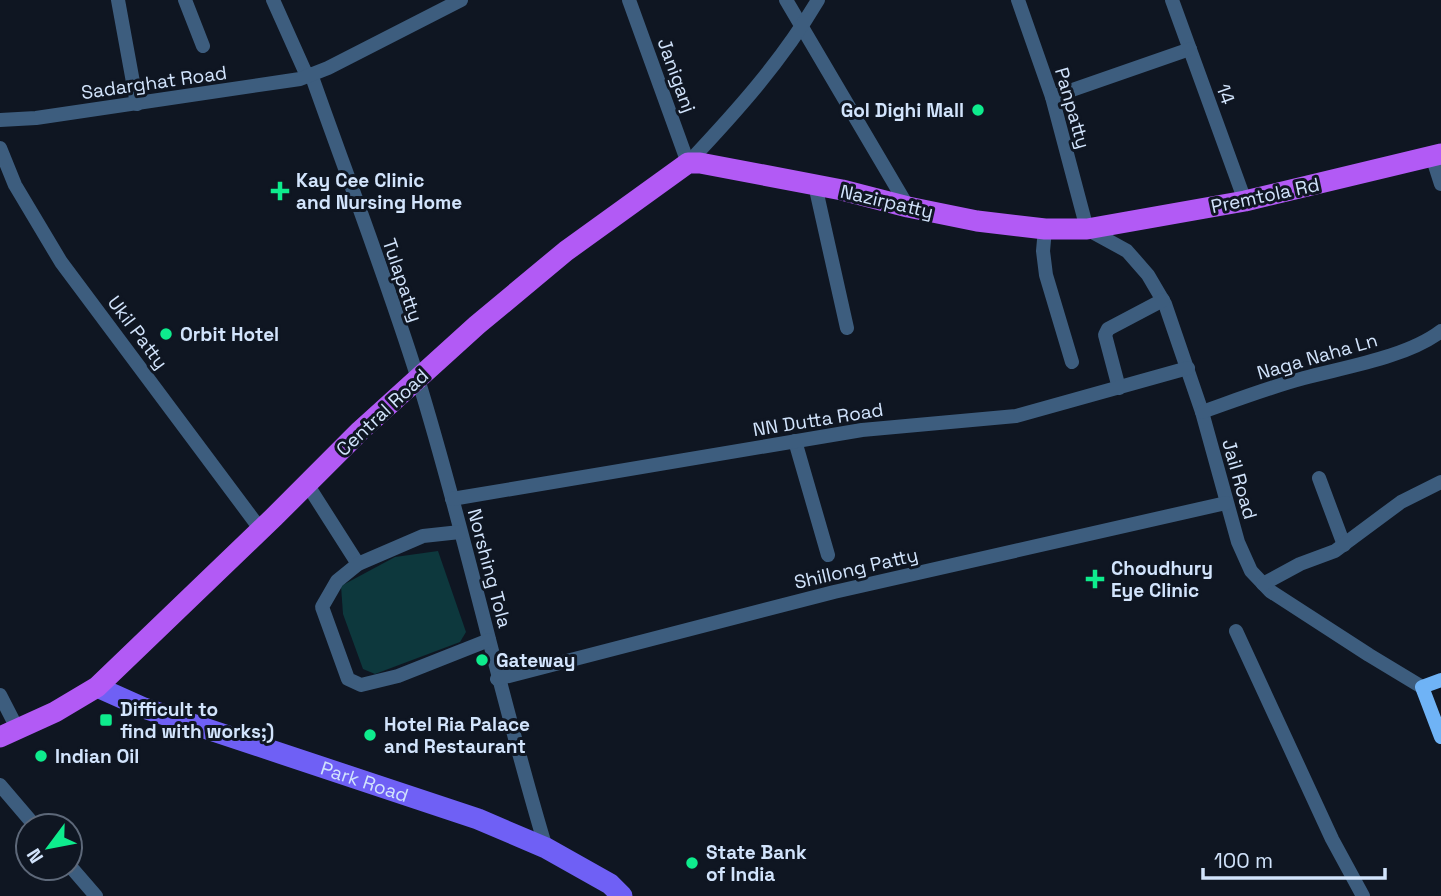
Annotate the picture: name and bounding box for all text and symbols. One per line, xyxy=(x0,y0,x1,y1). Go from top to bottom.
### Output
street label: Janiganj xyxy=(652,34,702,116)
street label: Sadarghat Road xyxy=(80,60,228,105)
street label: Panpatty xyxy=(1049,65,1096,152)
street label: 14 xyxy=(1210,81,1241,108)
place label: Gol Dighi Mall xyxy=(841,98,964,123)
marker: Gol Dighi Mall xyxy=(970,102,986,118)
place label: Kay Cee Clinic and Nursing Home xyxy=(296,168,462,215)
street label: Premtola Rd xyxy=(1209,172,1322,219)
street label: Nazirpatty xyxy=(838,179,936,224)
marker: Kay Cee Clinic and Nursing Home xyxy=(270,181,290,201)
street label: Tulapatty xyxy=(377,235,428,325)
street label: Ukil Patty xyxy=(102,291,173,374)
place label: Orbit Hotel xyxy=(180,322,279,347)
marker: Orbit Hotel xyxy=(158,326,174,342)
street label: Naga Naha Ln xyxy=(1254,327,1380,386)
street label: Central Road xyxy=(331,363,434,462)
street label: NN Dutta Road xyxy=(751,397,885,442)
street label: Jail Road xyxy=(1216,436,1263,522)
street label: Norshing Tola xyxy=(462,506,517,631)
street label: Shillong Patty xyxy=(792,542,920,595)
place label: Choudhury Eye Clinic xyxy=(1111,556,1213,603)
marker: Choudhury Eye Clinic xyxy=(1085,569,1105,589)
place label: Gateway xyxy=(496,648,575,673)
marker: Gateway xyxy=(474,652,490,668)
place label: Difficult to find with works;) xyxy=(120,697,274,744)
marker: Difficult to find with works;) xyxy=(98,712,114,728)
place label: Hotel Ria Palace and Restaurant xyxy=(384,712,530,759)
marker: Hotel Ria Palace and Restaurant xyxy=(362,727,378,743)
place label: Indian Oil xyxy=(55,744,139,769)
marker: Indian Oil xyxy=(33,748,49,764)
street label: Park Road xyxy=(317,756,412,808)
north arrow xyxy=(14,812,84,882)
scale bar xyxy=(1203,836,1385,880)
place label: State Bank of India xyxy=(706,840,807,887)
text: N xyxy=(21,844,49,868)
text: 100 m xyxy=(1214,847,1273,874)
marker: State Bank of India xyxy=(684,855,700,871)

